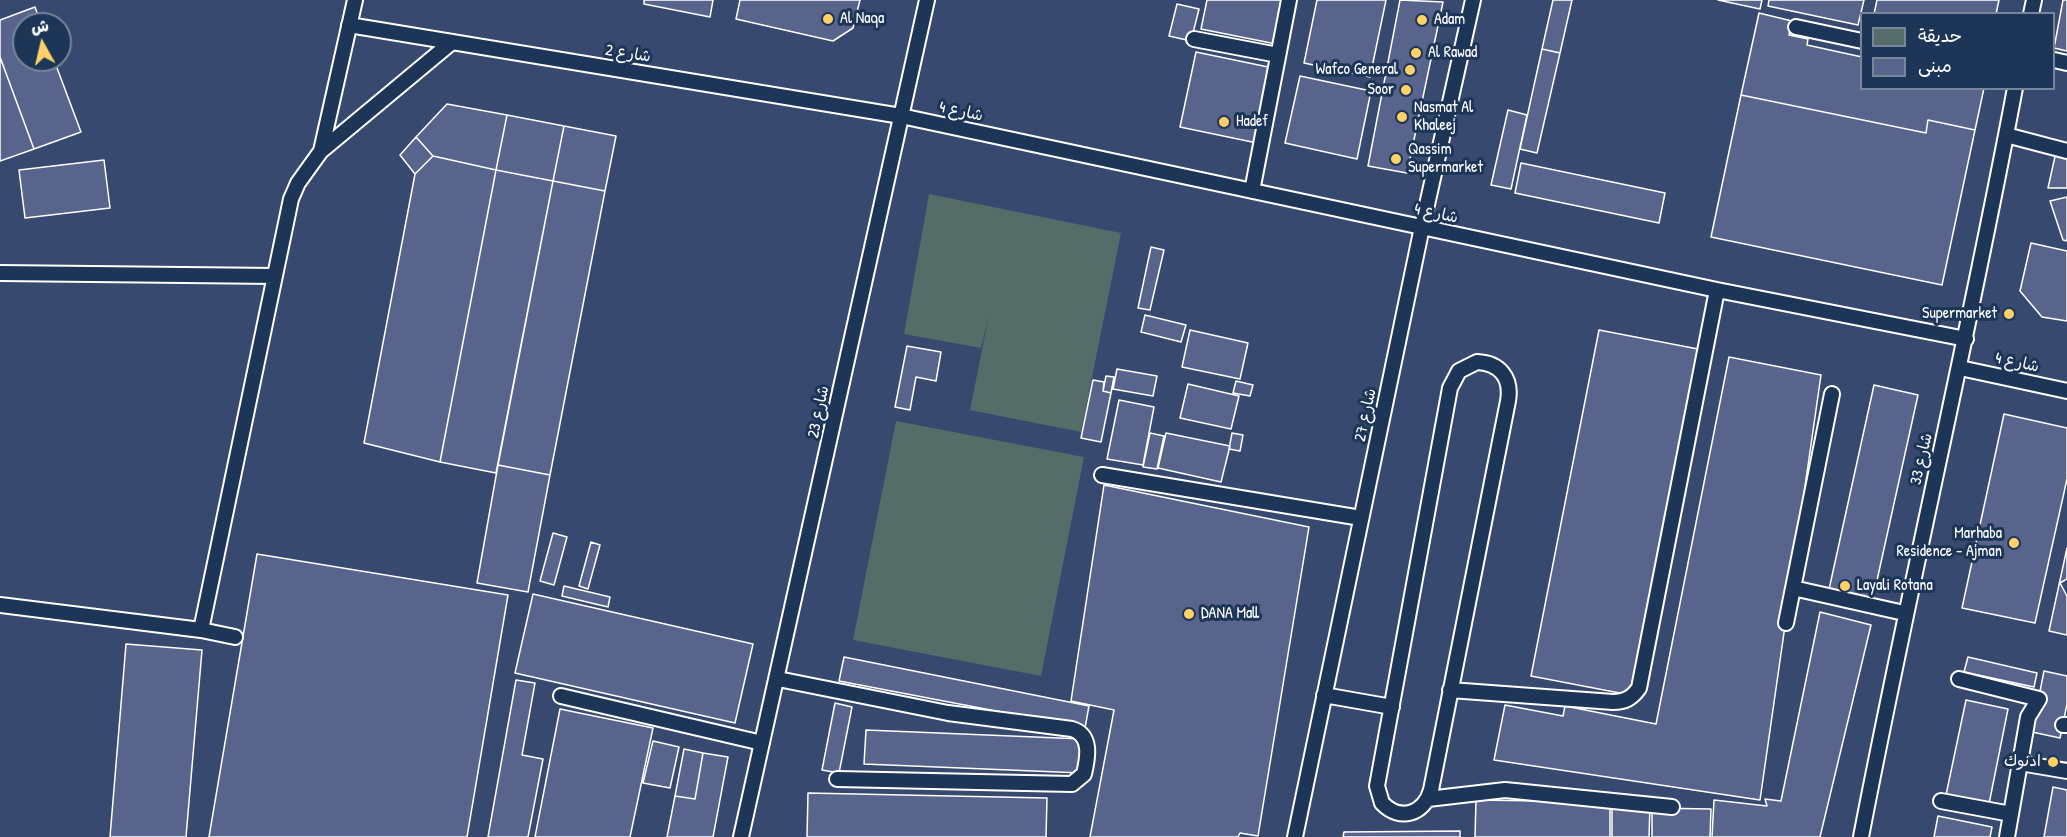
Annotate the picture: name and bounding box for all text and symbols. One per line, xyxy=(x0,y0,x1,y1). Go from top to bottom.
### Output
place label: Al Naqa xyxy=(840,9,884,29)
place label: Adam xyxy=(1434,10,1465,30)
north arrow xyxy=(12,12,72,72)
marker: Al Naqa xyxy=(821,12,835,26)
legend xyxy=(1860,12,2055,90)
marker: Adam xyxy=(1415,13,1429,27)
text: ش xyxy=(30,14,50,38)
text: حديقة xyxy=(1918,23,1962,48)
street label: شارع 2 xyxy=(604,41,652,67)
place label: Al Rawad xyxy=(1428,43,1477,63)
marker: Al Rawad xyxy=(1409,46,1423,60)
text: مبنى xyxy=(1918,53,1952,78)
place label: Wafco General xyxy=(1315,60,1398,80)
marker: Wafco General xyxy=(1403,63,1417,77)
place label: Soor xyxy=(1368,80,1394,100)
marker: Soor xyxy=(1399,83,1413,97)
street label: شارع 4 xyxy=(937,98,985,126)
place label: Nasmat Al Khaleej xyxy=(1414,98,1473,136)
marker: Nasmat Al Khaleej xyxy=(1395,110,1409,124)
place label: Hadef xyxy=(1236,112,1268,132)
marker: Hadef xyxy=(1217,115,1231,129)
place label: Qassim Supermarket xyxy=(1408,140,1483,178)
marker: Qassim Supermarket xyxy=(1389,152,1403,166)
street label: شارع 4 xyxy=(1412,200,1460,228)
place label: Supermarket xyxy=(1922,304,1997,324)
marker: Supermarket xyxy=(2002,307,2016,321)
street label: شارع 4 xyxy=(1993,349,2041,377)
street label: شارع 23 xyxy=(804,384,834,440)
street label: شارع 27 xyxy=(1351,387,1381,443)
street label: شارع 33 xyxy=(1907,431,1937,487)
place label: Marhaba Residence - Ajman xyxy=(1896,524,2002,562)
marker: Marhaba Residence - Ajman xyxy=(2007,536,2021,550)
place label: Layali Rotana xyxy=(1857,576,1933,596)
marker: Layali Rotana xyxy=(1838,579,1852,593)
place label: DANA Mall xyxy=(1201,604,1259,624)
marker: DANA Mall xyxy=(1182,607,1196,621)
place label: ادنوك xyxy=(2004,752,2041,772)
marker: ادنوك xyxy=(2046,755,2060,769)

